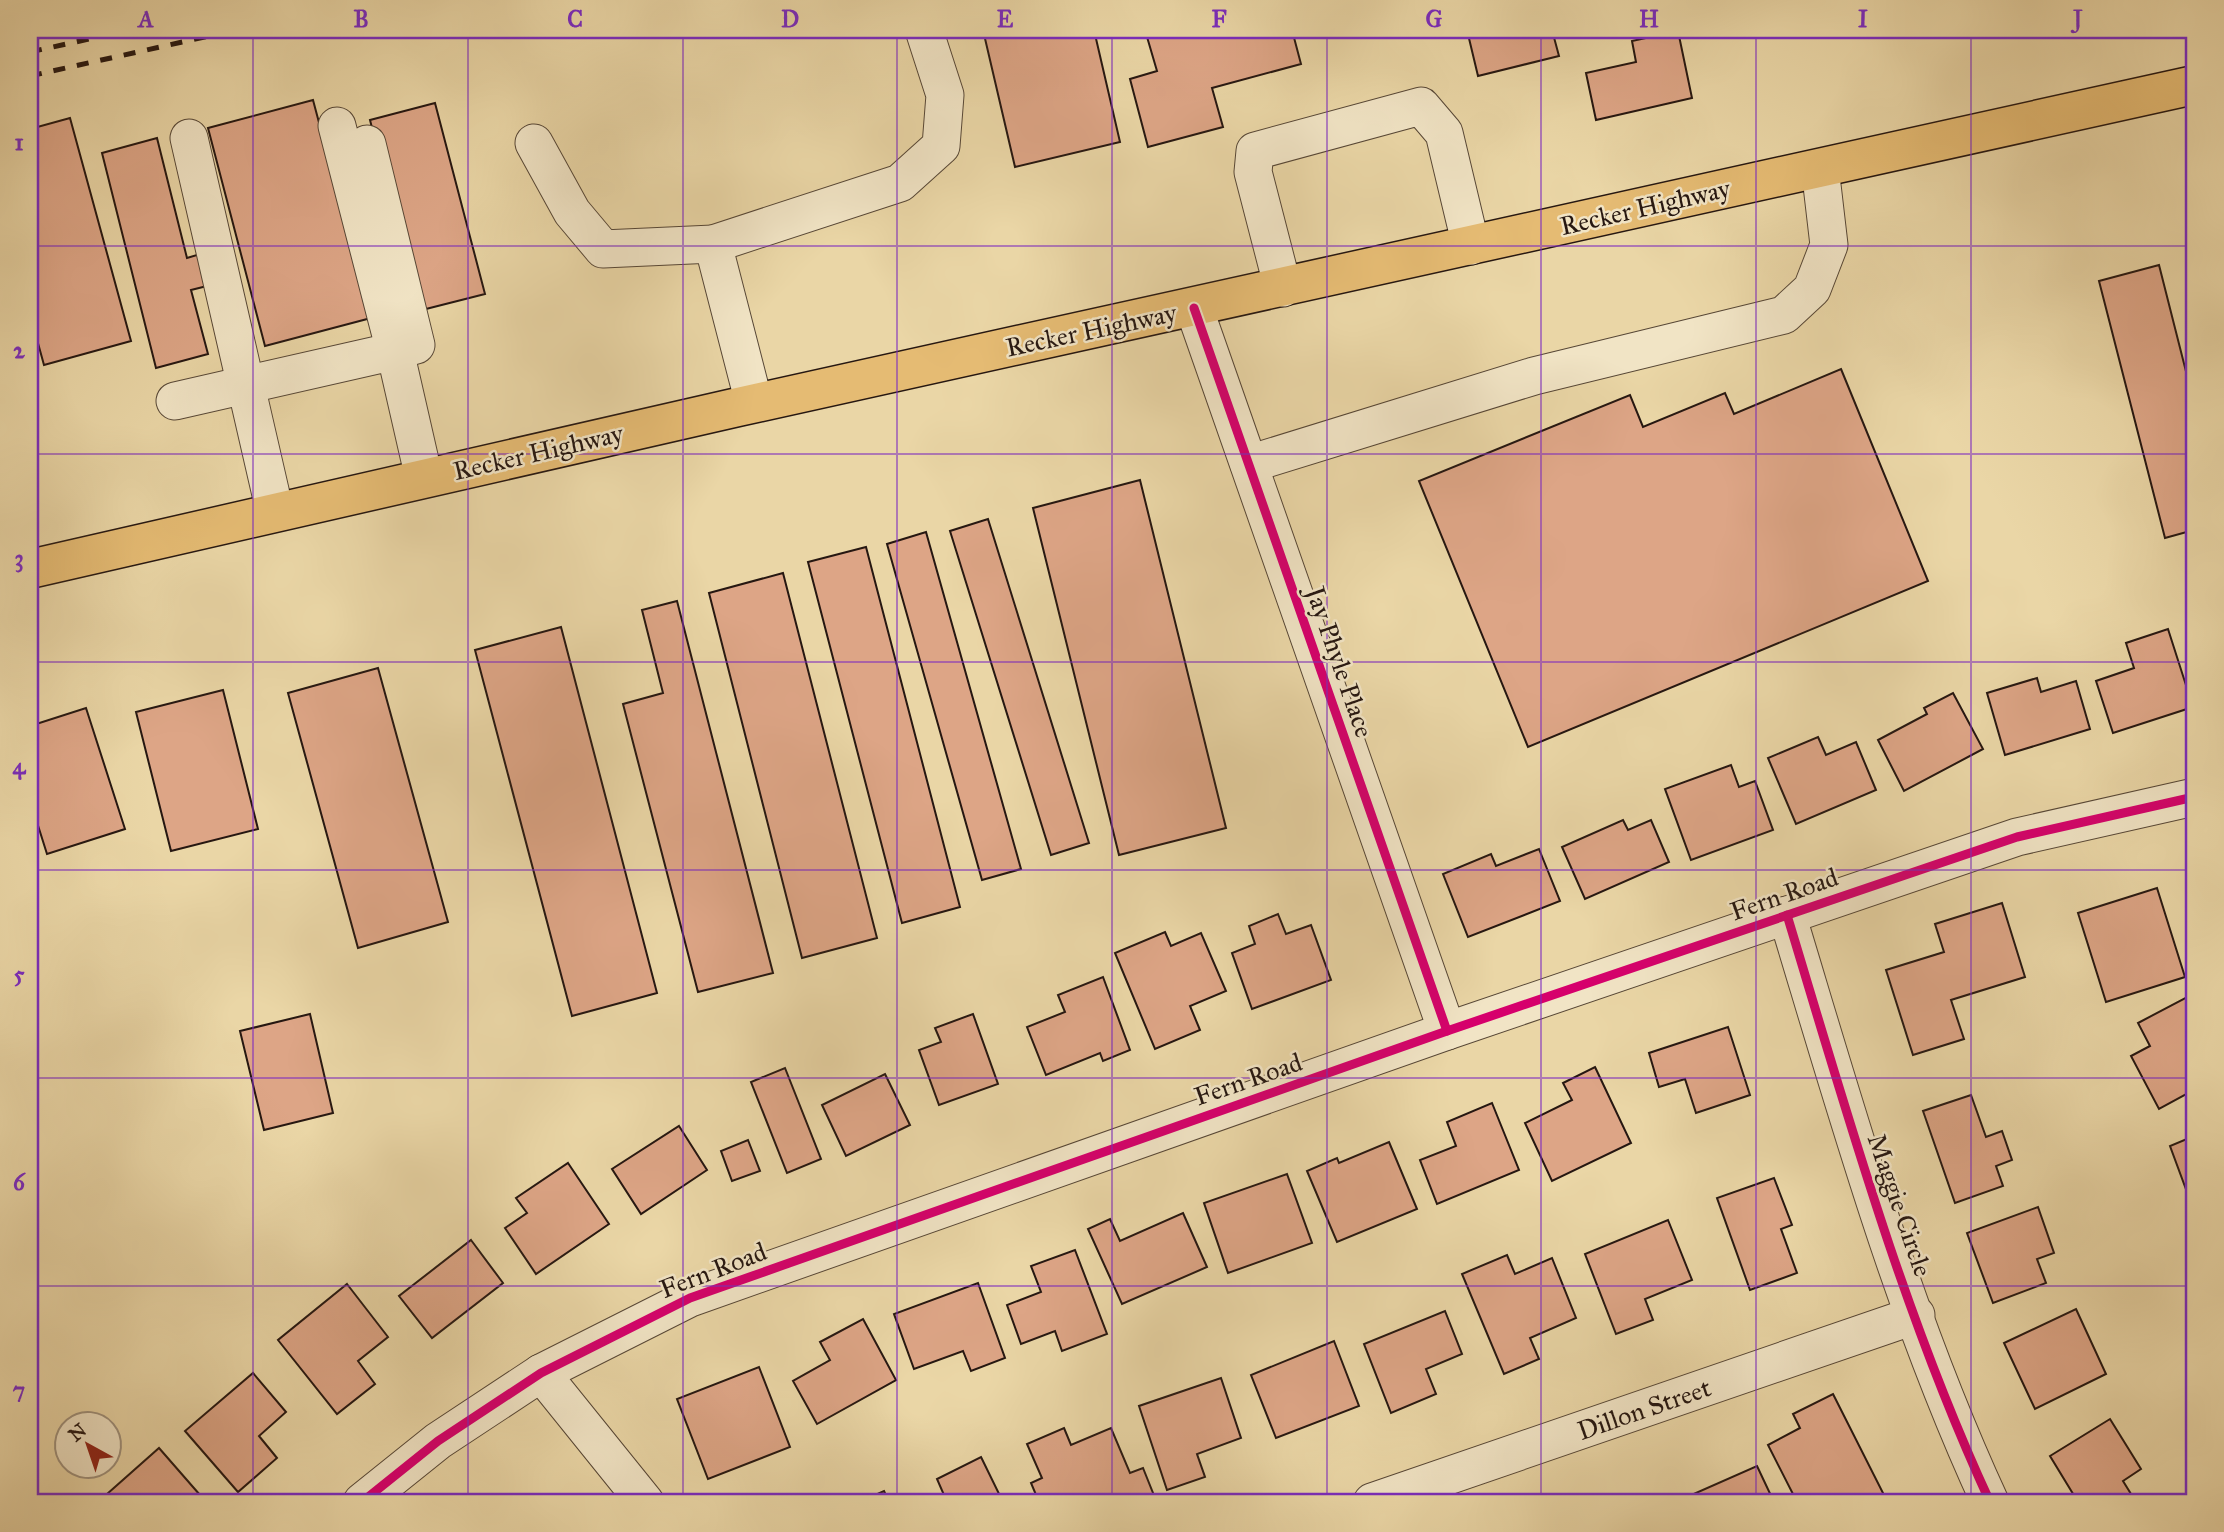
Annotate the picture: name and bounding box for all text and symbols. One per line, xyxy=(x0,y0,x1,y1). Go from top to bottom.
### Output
text: A xyxy=(136,5,154,33)
text: B xyxy=(353,5,369,33)
text: C xyxy=(567,5,583,33)
text: D xyxy=(781,5,799,33)
text: E xyxy=(997,5,1014,33)
text: F xyxy=(1211,5,1227,33)
text: G xyxy=(1426,5,1443,33)
text: H xyxy=(1639,5,1659,33)
text: I xyxy=(1858,5,1868,33)
text: J xyxy=(2070,5,2083,34)
text: 1 xyxy=(14,128,24,156)
street label: Recker Highway xyxy=(1557,172,1734,242)
street label: Recker Highway xyxy=(1003,296,1180,364)
text: 2 xyxy=(13,336,25,364)
street label: Recker Highway xyxy=(450,417,627,487)
text: 3 xyxy=(14,544,24,573)
street label: Jay Phyle Place xyxy=(1298,580,1381,742)
text: 4 xyxy=(13,752,27,780)
street label: Fern Road xyxy=(1726,861,1842,927)
text: 5 xyxy=(14,960,25,988)
street label: Fern Road xyxy=(1190,1046,1306,1112)
street label: Maggie Circle xyxy=(1861,1129,1939,1281)
text: 6 xyxy=(13,1168,26,1196)
street label: Fern Road xyxy=(655,1235,771,1305)
street label: Dillon Street xyxy=(1573,1371,1715,1447)
text: 7 xyxy=(13,1376,25,1404)
north arrow xyxy=(52,1410,122,1480)
text: N xyxy=(64,1418,91,1446)

